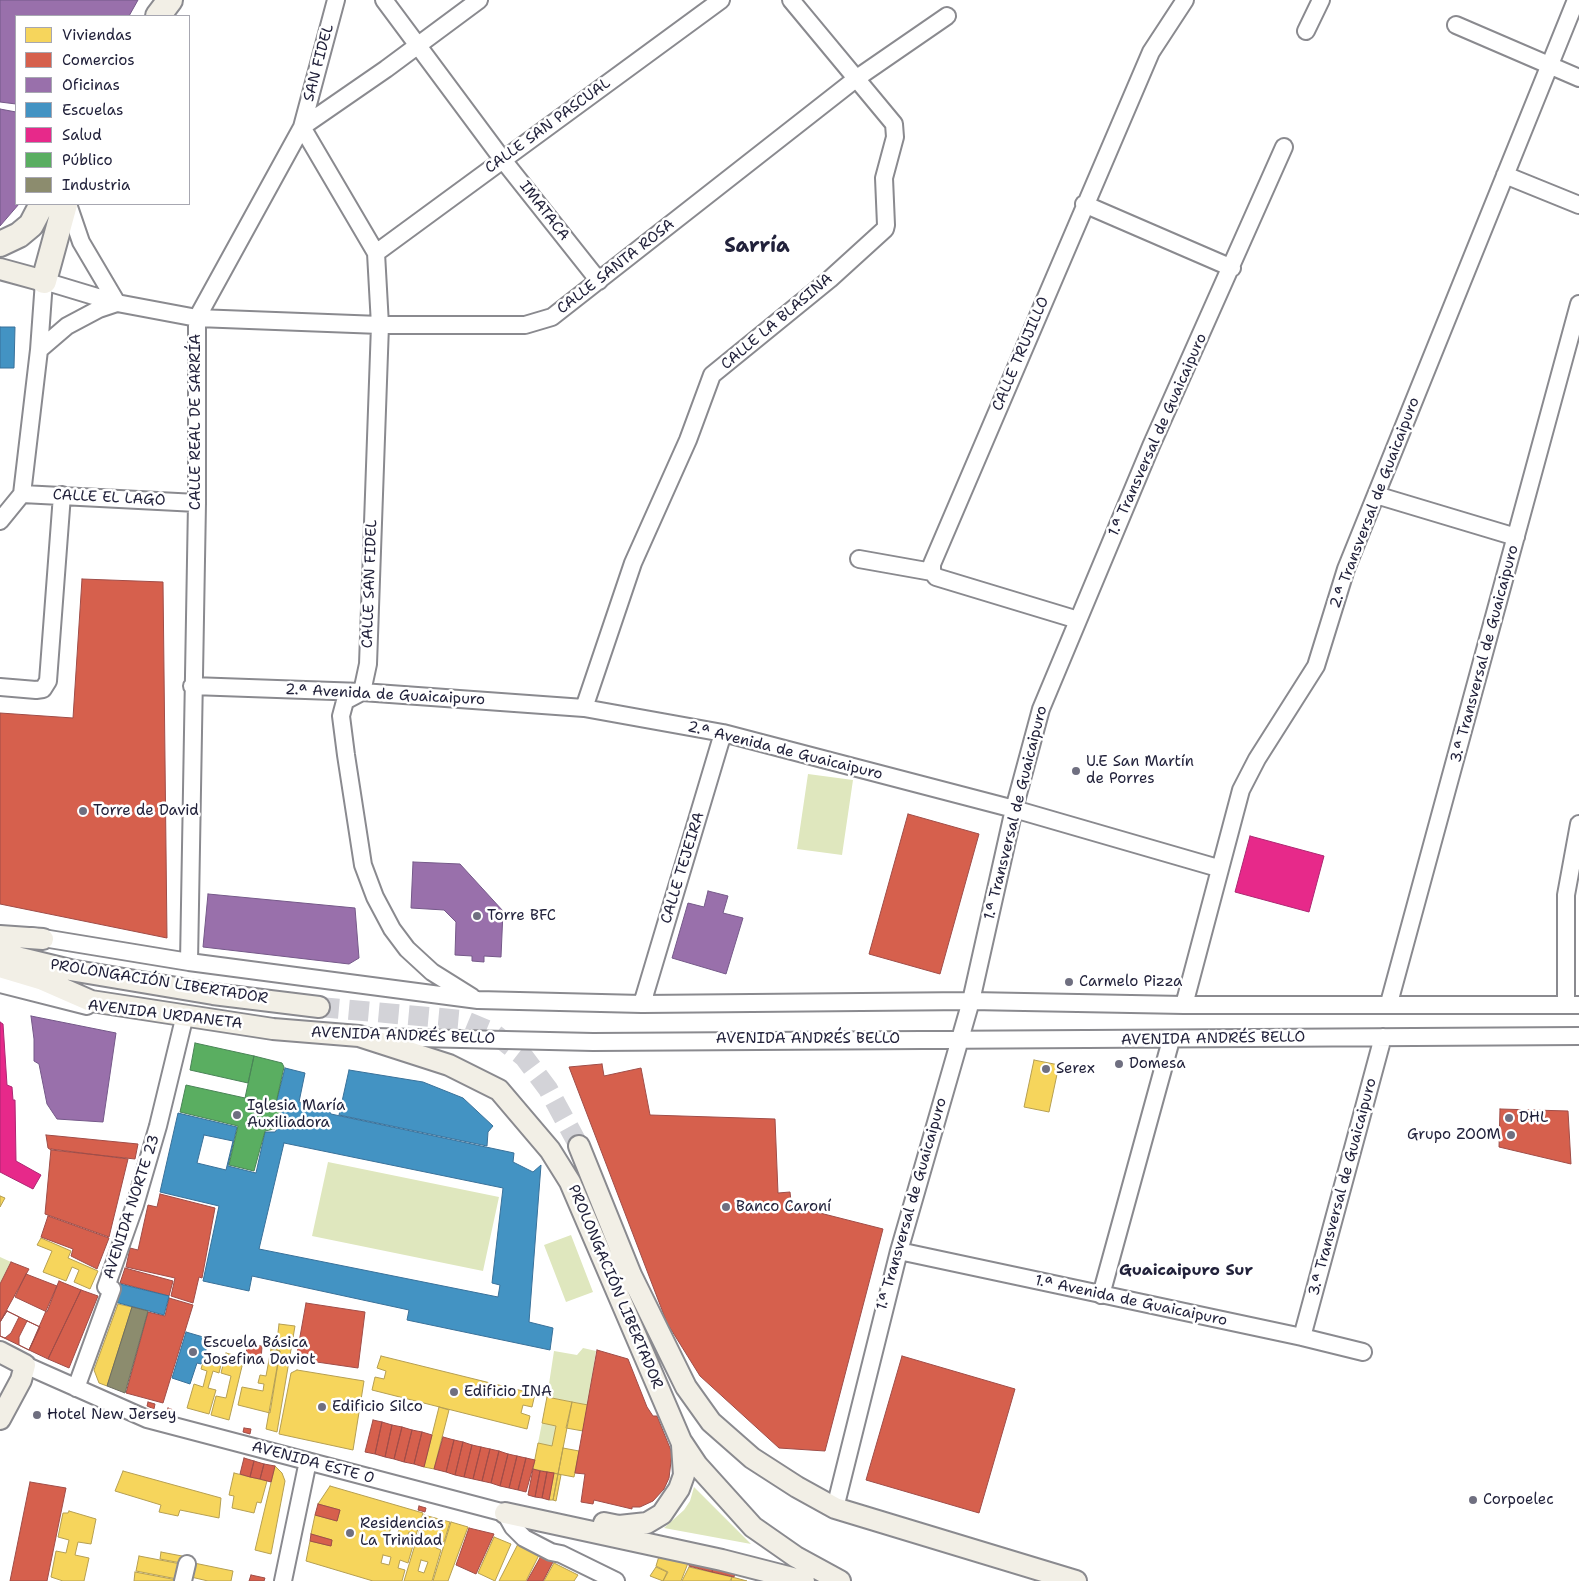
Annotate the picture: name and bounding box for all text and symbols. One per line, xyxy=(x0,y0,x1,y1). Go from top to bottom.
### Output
legend xyxy=(15,15,190,205)
street label: SAN FIDEL xyxy=(300,22,338,104)
text: Viviendas xyxy=(62,25,132,45)
text: Comercios xyxy=(62,50,135,70)
street label: CALLE SAN PASCUAL xyxy=(482,74,614,178)
text: Oficinas xyxy=(62,75,120,95)
text: Escuelas xyxy=(62,100,124,120)
text: Salud xyxy=(62,125,102,145)
text: Público xyxy=(62,150,113,170)
text: Industria xyxy=(62,175,130,195)
street label: IMATACA xyxy=(515,178,573,244)
street label: CALLE SANTA ROSA xyxy=(554,216,678,318)
district label: Sarría xyxy=(724,235,790,259)
street label: CALLE LA BLASINA xyxy=(718,270,836,374)
street label: CALLE TRUJILLO xyxy=(989,294,1053,414)
street label: 1.ª Transversal de Guaicaipuro xyxy=(1105,331,1211,539)
street label: CALLE REAL DE SARRÍA xyxy=(187,334,205,510)
street label: 2.ª Transversal de Guaicaipuro xyxy=(1326,395,1424,611)
street label: CALLE EL LAGO xyxy=(52,486,166,510)
street label: CALLE SAN FIDEL xyxy=(359,519,381,649)
street label: 3.ª Transversal de Guaicaipuro xyxy=(1447,543,1523,765)
street label: 2.ª Avenida de Guaicaipuro xyxy=(284,681,486,709)
street label: 1.ª Transversal de Guaicaipuro xyxy=(981,704,1051,922)
street label: 2.ª Avenida de Guaicaipuro xyxy=(686,718,884,784)
place label: U.E San Martín de Porres xyxy=(1086,753,1194,788)
marker: U.E San Martín de Porres xyxy=(1070,765,1082,777)
place label: Torre de David xyxy=(93,802,199,820)
marker: Torre de David xyxy=(77,805,89,817)
street label: CALLE TEJEIRA xyxy=(657,810,709,926)
place label: Torre BFC xyxy=(487,907,556,925)
marker: Torre BFC xyxy=(471,910,483,922)
street label: PROLONGACIÓN LIBERTADOR xyxy=(49,956,269,1008)
place label: Carmelo Pizza xyxy=(1079,973,1182,991)
marker: Carmelo Pizza xyxy=(1063,976,1075,988)
street label: AVENIDA URDANETA xyxy=(87,997,243,1033)
street label: AVENIDA ANDRÉS BELLO xyxy=(311,1024,495,1048)
street label: AVENIDA ANDRÉS BELLO xyxy=(1121,1028,1305,1050)
street label: AVENIDA ANDRÉS BELLO xyxy=(716,1030,900,1048)
place label: Domesa xyxy=(1129,1055,1185,1073)
marker: Domesa xyxy=(1113,1058,1125,1070)
place label: Serex xyxy=(1056,1060,1095,1078)
marker: Serex xyxy=(1040,1063,1052,1075)
street label: 3.ª Transversal de Guaicaipuro xyxy=(1305,1076,1381,1298)
street label: 1.ª Transversal de Guaicaipuro xyxy=(873,1096,951,1312)
place label: Iglesia María Auxiliadora xyxy=(247,1097,345,1132)
marker: Iglesia María Auxiliadora xyxy=(231,1109,243,1121)
place label: DHL xyxy=(1519,1109,1548,1127)
marker: DHL xyxy=(1503,1112,1515,1124)
place label: Grupo ZOOM xyxy=(1407,1126,1501,1144)
marker: Grupo ZOOM xyxy=(1505,1129,1517,1141)
street label: AVENIDA NORTE 23 xyxy=(100,1133,164,1281)
street label: PROLONGACIÓN LIBERTADOR xyxy=(564,1182,666,1392)
place label: Banco Caroní xyxy=(736,1198,831,1216)
marker: Banco Caroní xyxy=(720,1201,732,1213)
district label: Guaicaipuro Sur xyxy=(1119,1261,1253,1281)
street label: 1.ª Avenida de Guaicaipuro xyxy=(1033,1272,1229,1330)
place label: Escuela Básica Josefina Daviot xyxy=(203,1334,316,1369)
marker: Escuela Básica Josefina Daviot xyxy=(187,1346,199,1358)
place label: Edificio INA xyxy=(464,1383,552,1401)
marker: Edificio INA xyxy=(448,1386,460,1398)
place label: Edificio Silco xyxy=(332,1398,423,1416)
marker: Edificio Silco xyxy=(316,1401,328,1413)
place label: Hotel New Jersey xyxy=(47,1406,176,1424)
marker: Hotel New Jersey xyxy=(31,1409,43,1421)
street label: AVENIDA ESTE 0 xyxy=(250,1438,376,1488)
place label: Corpoelec xyxy=(1483,1491,1554,1509)
marker: Corpoelec xyxy=(1467,1494,1479,1506)
place label: Residencias La Trinidad xyxy=(360,1515,444,1550)
marker: Residencias La Trinidad xyxy=(344,1527,356,1539)

